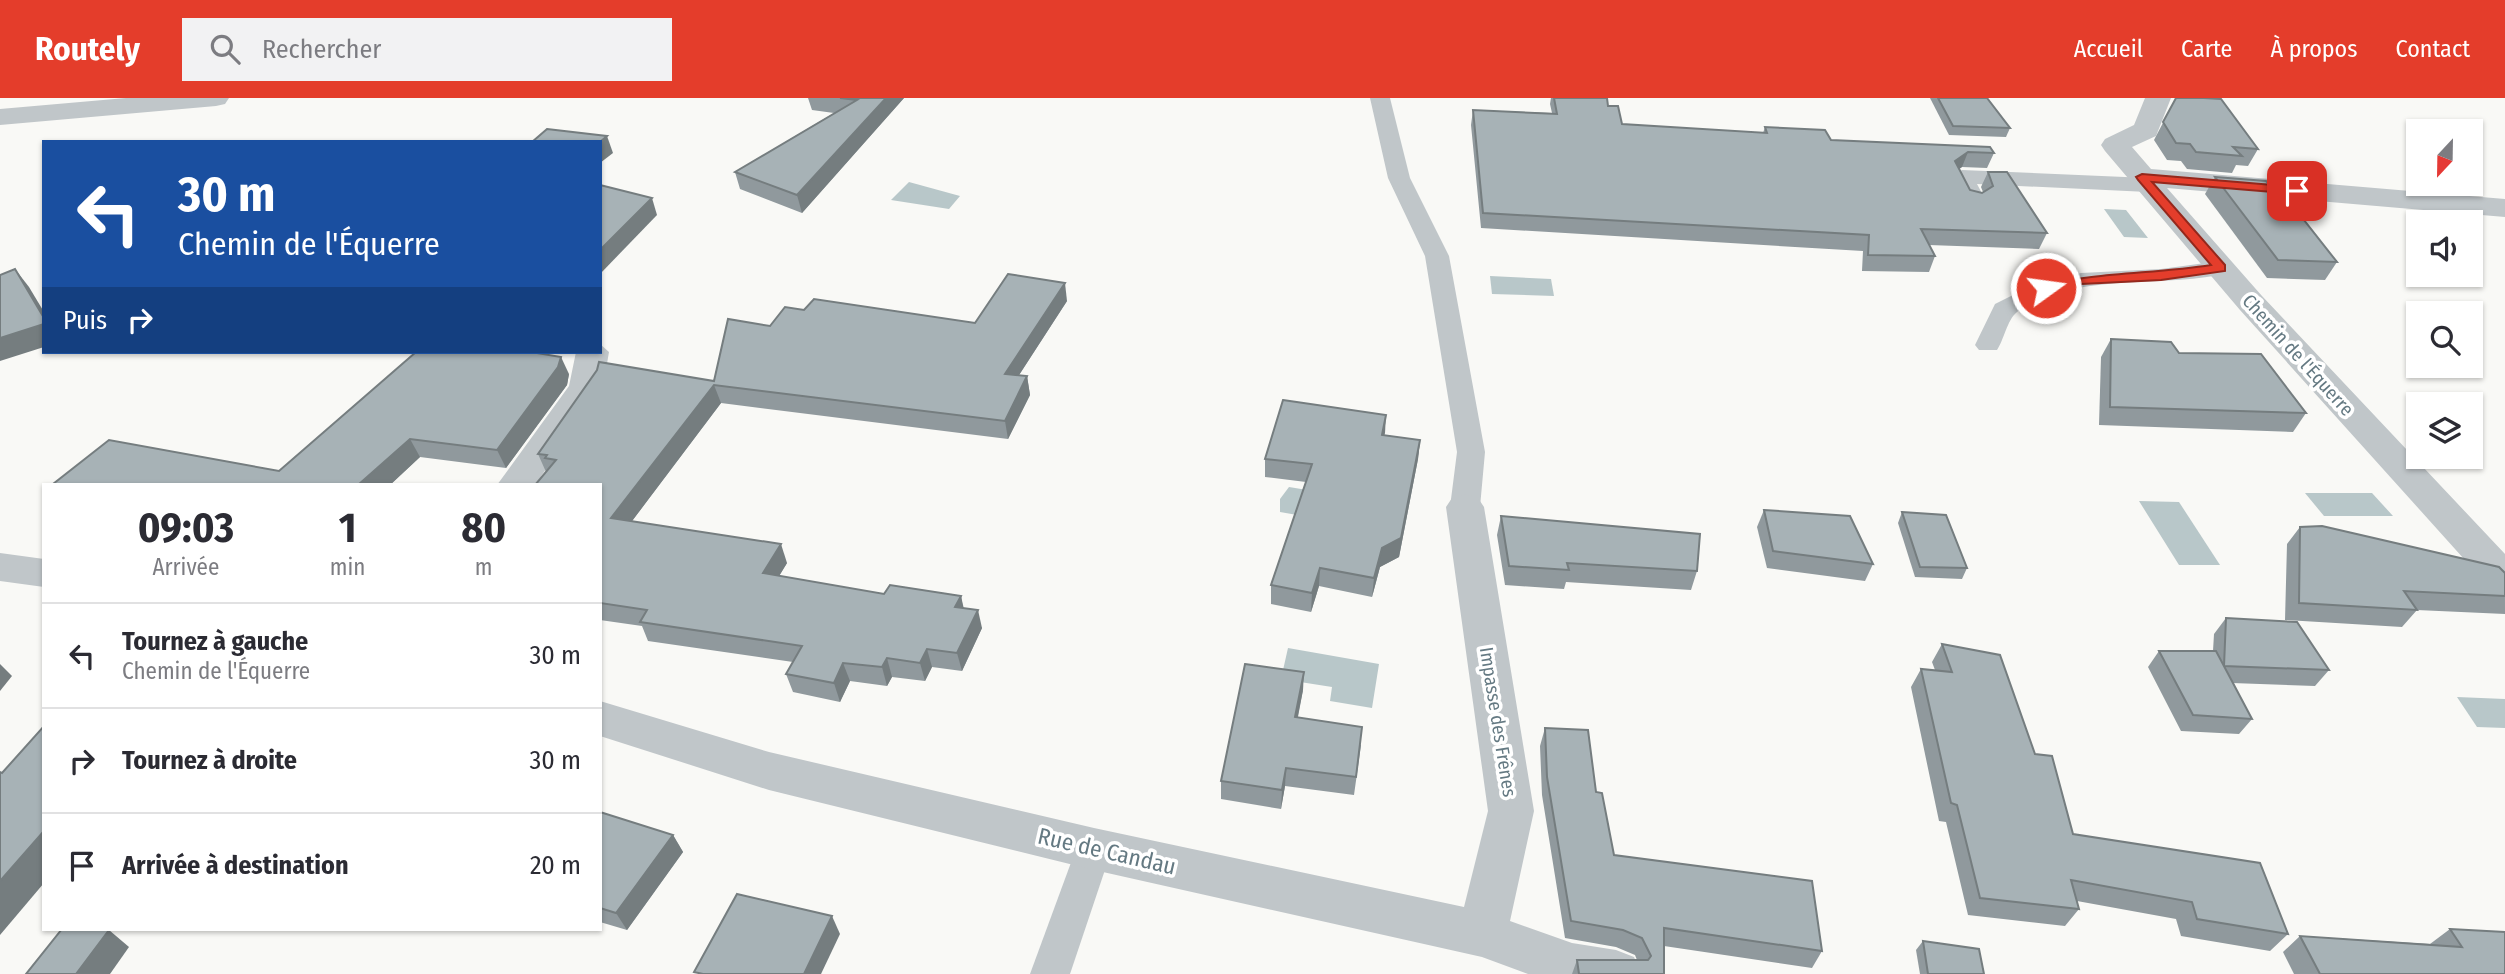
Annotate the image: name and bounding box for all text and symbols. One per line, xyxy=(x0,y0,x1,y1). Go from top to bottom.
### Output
search box xyxy=(182,18,672,81)
text: Routely xyxy=(35,29,140,69)
icon: search xyxy=(206,30,244,68)
text: Rechercher xyxy=(262,34,381,65)
text: Accueil xyxy=(2074,35,2143,63)
text: Carte xyxy=(2181,35,2232,63)
text: À propos xyxy=(2270,35,2357,63)
text: Contact xyxy=(2395,35,2470,63)
north arrow xyxy=(2406,119,2483,196)
map controls xyxy=(2406,119,2483,469)
pin xyxy=(2267,161,2327,221)
text: 30 m xyxy=(178,165,276,224)
icon: left xyxy=(63,168,154,259)
icon: arrive xyxy=(2278,172,2316,210)
button: sound xyxy=(2406,210,2483,287)
text: Chemin de l'Équerre xyxy=(178,225,440,263)
position arrow xyxy=(2009,251,2083,325)
street label: Chemin de l'Équerre xyxy=(2237,290,2359,420)
icon: right xyxy=(121,301,159,339)
button: search xyxy=(2406,301,2483,378)
text: Puis xyxy=(63,305,107,336)
button: layers xyxy=(2406,392,2483,469)
text: 09:03 xyxy=(138,503,234,553)
text: 1 xyxy=(339,503,356,553)
text: 80 xyxy=(461,503,506,553)
text: Arrivée xyxy=(152,553,219,581)
text: min xyxy=(330,553,365,581)
text: m xyxy=(475,553,493,581)
text: Tournez à gauche xyxy=(122,626,308,657)
icon: left xyxy=(63,637,101,675)
text: 30 m xyxy=(530,640,581,671)
street label: Impasse des Frênes xyxy=(1475,645,1521,799)
text: Chemin de l'Équerre xyxy=(122,657,310,685)
icon: right xyxy=(63,742,101,780)
text: Tournez à droite xyxy=(122,745,297,776)
text: 30 m xyxy=(530,745,581,776)
street label: Rue de Candau xyxy=(1035,822,1179,880)
icon: arrive xyxy=(63,847,101,885)
text: Arrivée à destination xyxy=(122,850,349,881)
text: 20 m xyxy=(530,850,581,881)

